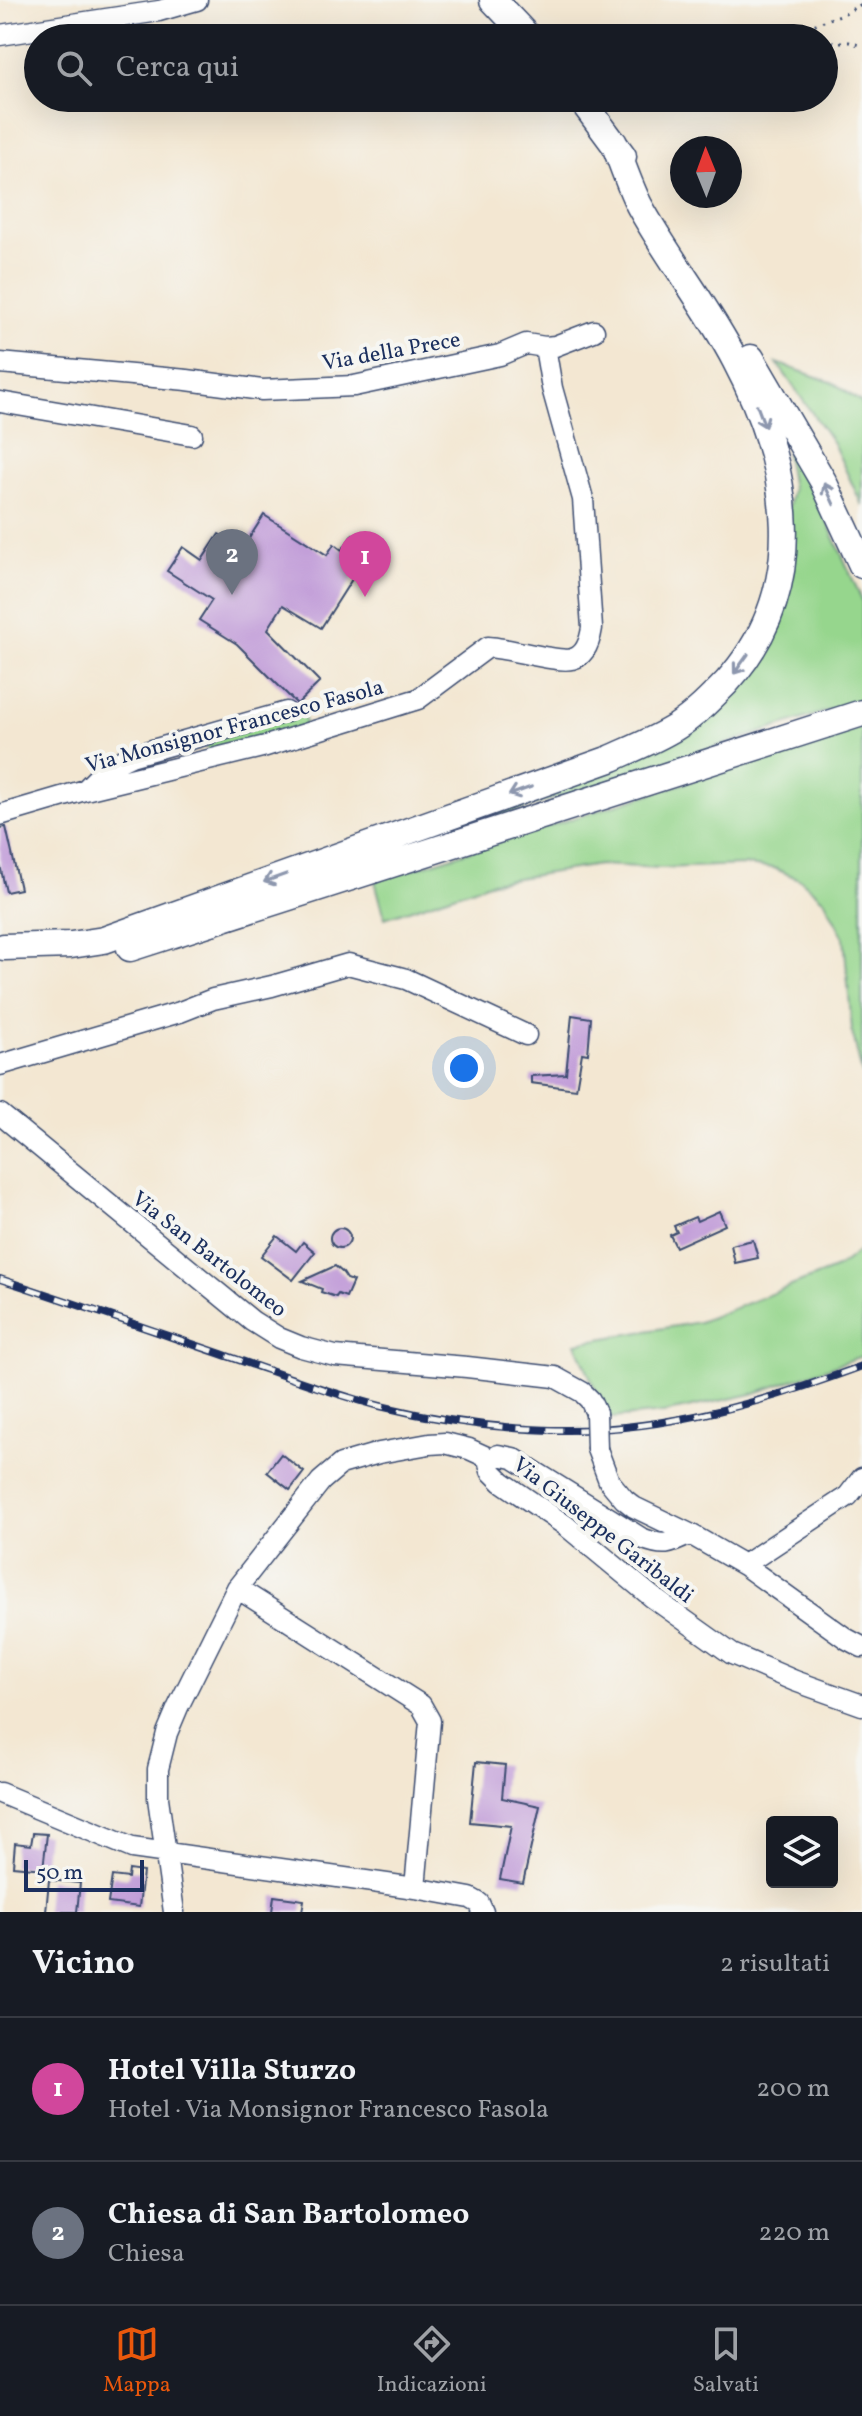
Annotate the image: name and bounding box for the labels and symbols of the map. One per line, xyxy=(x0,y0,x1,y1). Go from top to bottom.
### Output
north arrow xyxy=(670,136,742,208)
street label: Via della Prece xyxy=(320,325,463,380)
one-way arrow xyxy=(755,403,769,428)
one-way arrow xyxy=(821,482,836,506)
pin: 2 xyxy=(206,529,258,595)
pin: 1 xyxy=(339,531,391,597)
one-way arrow xyxy=(733,652,750,674)
street label: Via Monsignor Francesco Fasola xyxy=(82,673,387,782)
one-way arrow xyxy=(508,784,533,799)
one-way arrow xyxy=(263,871,288,886)
your location xyxy=(444,1048,484,1088)
street label: Via San Bartolomeo xyxy=(124,1184,293,1325)
street label: Via Giuseppe Garibaldi xyxy=(505,1450,700,1612)
scale bar xyxy=(24,1856,144,1892)

